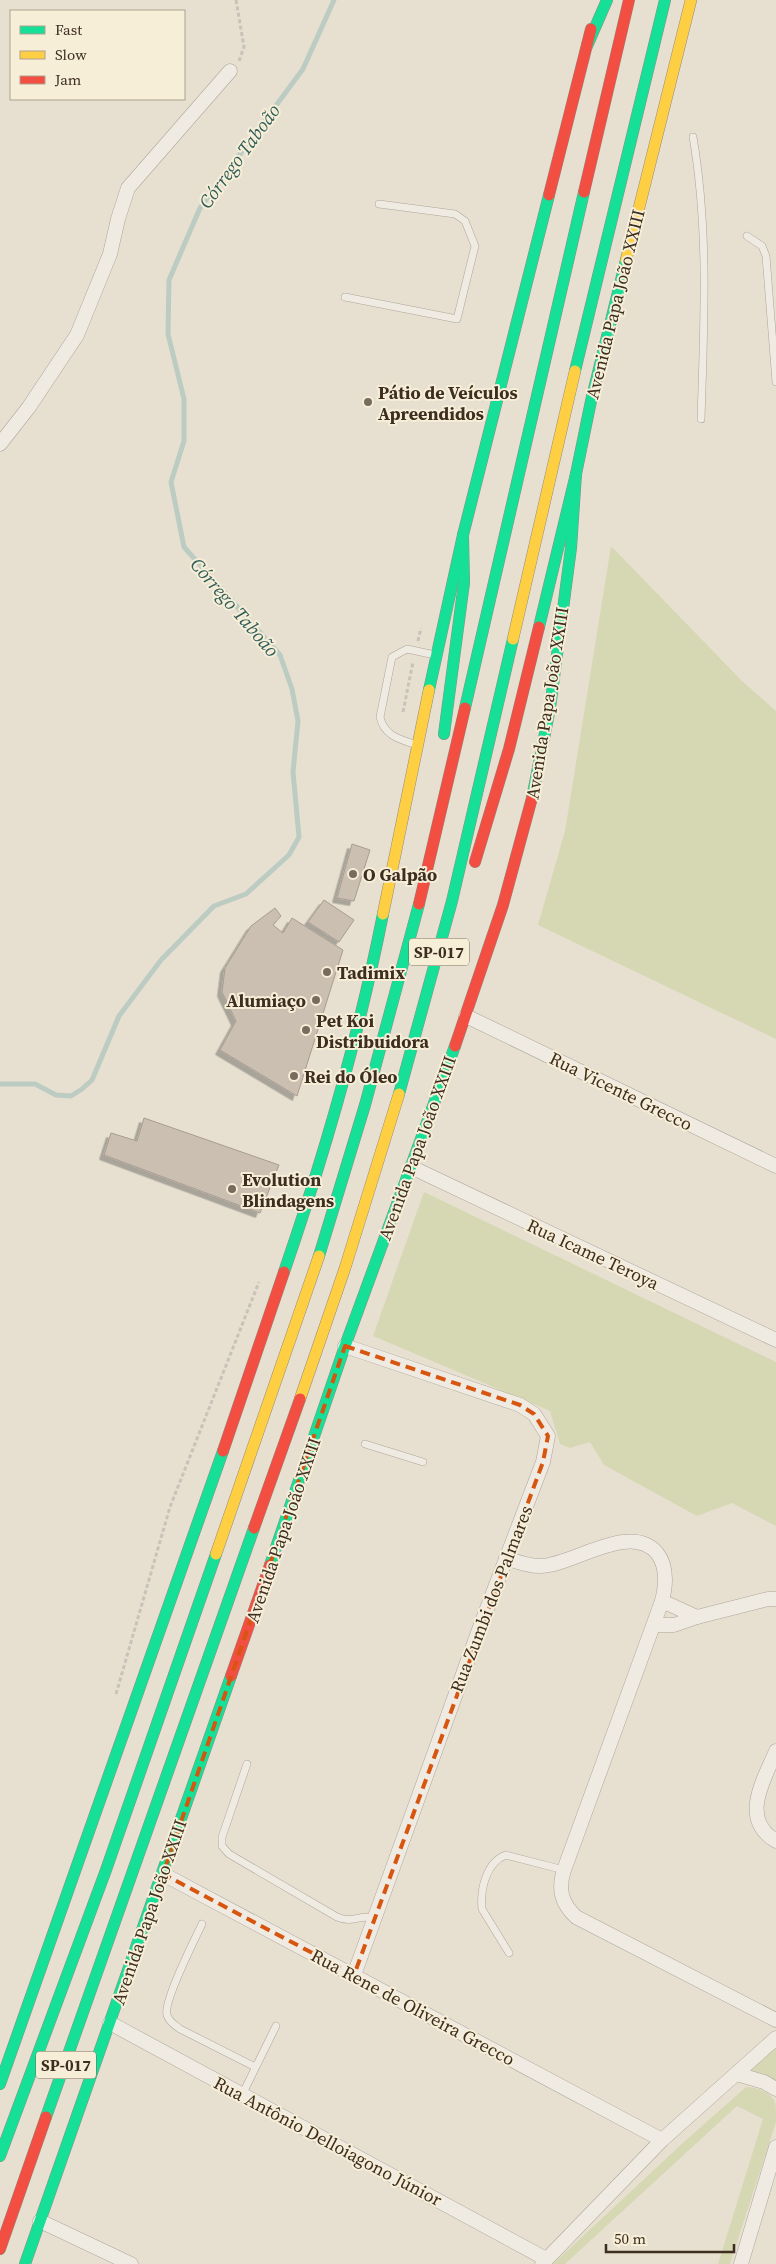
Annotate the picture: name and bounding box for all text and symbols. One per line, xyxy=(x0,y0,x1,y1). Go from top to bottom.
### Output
legend xyxy=(10,10,185,100)
text: Fast xyxy=(55,19,82,40)
text: Slow xyxy=(55,44,87,65)
text: Jam xyxy=(54,69,82,90)
water label: Córrego Taboão xyxy=(192,98,286,214)
street label: Avenida Papa João XXIII xyxy=(579,207,651,401)
place label: Pátio de Veículos Apreendidos xyxy=(378,380,518,426)
marker: Pátio de Veículos Apreendidos xyxy=(362,396,374,408)
water label: Córrego Taboão xyxy=(185,552,285,662)
street label: Avenida Papa João XXIII xyxy=(519,605,575,801)
place label: O Galpão xyxy=(363,862,437,887)
marker: O Galpão xyxy=(347,868,359,880)
road number: SP-017 xyxy=(409,939,469,966)
place label: Tadimix xyxy=(337,960,405,985)
marker: Tadimix xyxy=(321,966,333,978)
place label: Alumiaço xyxy=(226,988,306,1013)
marker: Alumiaço xyxy=(310,994,322,1006)
place label: Pet Koi Distribuidora xyxy=(316,1008,429,1054)
marker: Pet Koi Distribuidora xyxy=(300,1024,312,1036)
street label: Rua Vicente Grecco xyxy=(545,1046,697,1137)
street label: Avenida Papa João XXIII xyxy=(372,1052,462,1244)
place label: Rei do Óleo xyxy=(304,1064,398,1089)
marker: Rei do Óleo xyxy=(288,1070,300,1082)
place label: Evolution Blindagens xyxy=(242,1167,334,1213)
marker: Evolution Blindagens xyxy=(226,1183,238,1195)
street label: Rua Icame Teroya xyxy=(523,1212,664,1296)
street label: Avenida Papa João XXIII xyxy=(240,1434,326,1626)
street label: Rua Zumbi dos Palmares xyxy=(444,1502,538,1696)
street label: Avenida Papa João XXIII xyxy=(106,1816,192,2008)
street label: Rua Rene de Oliveira Grecco xyxy=(307,1943,519,2071)
road number: SP-017 xyxy=(36,2052,96,2078)
street label: Rua Antônio Delloiagono Júnior xyxy=(209,2070,447,2212)
scale bar xyxy=(606,2222,734,2254)
text: 50 m xyxy=(614,2228,646,2249)

